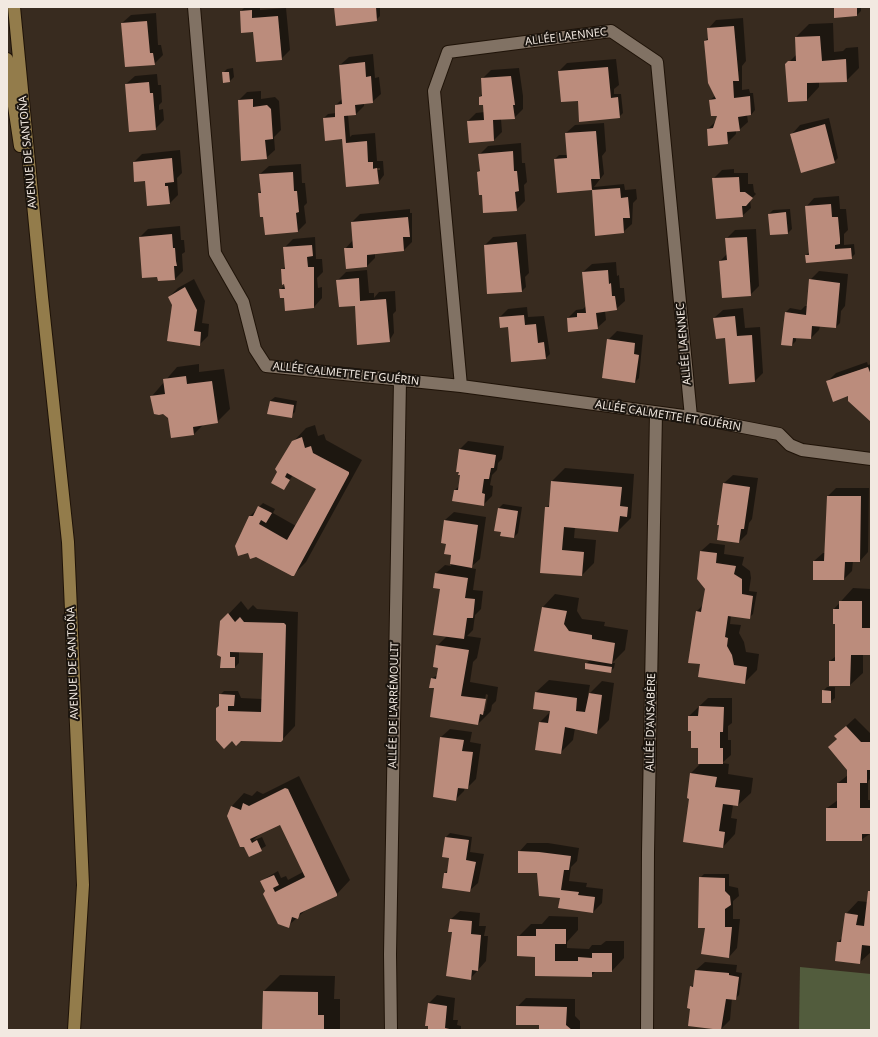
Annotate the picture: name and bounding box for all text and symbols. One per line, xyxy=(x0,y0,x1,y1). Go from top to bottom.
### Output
street label: ALLÉE LAENNEC xyxy=(524,25,608,49)
street label: AVENUE DE SANTOÑA xyxy=(17,95,39,209)
street label: ALLÉE LAENNEC xyxy=(674,302,694,386)
street label: ALLÉE CALMETTE ET GUÉRIN xyxy=(272,360,420,388)
street label: ALLÉE CALMETTE ET GUÉRIN xyxy=(594,398,742,434)
street label: AVENUE DE SANTOÑA xyxy=(64,606,82,720)
street label: ALLÉE DE L'ARRÉMOULIT xyxy=(386,642,402,768)
street label: ALLÉE D'ANSABÈRE xyxy=(644,673,658,771)

